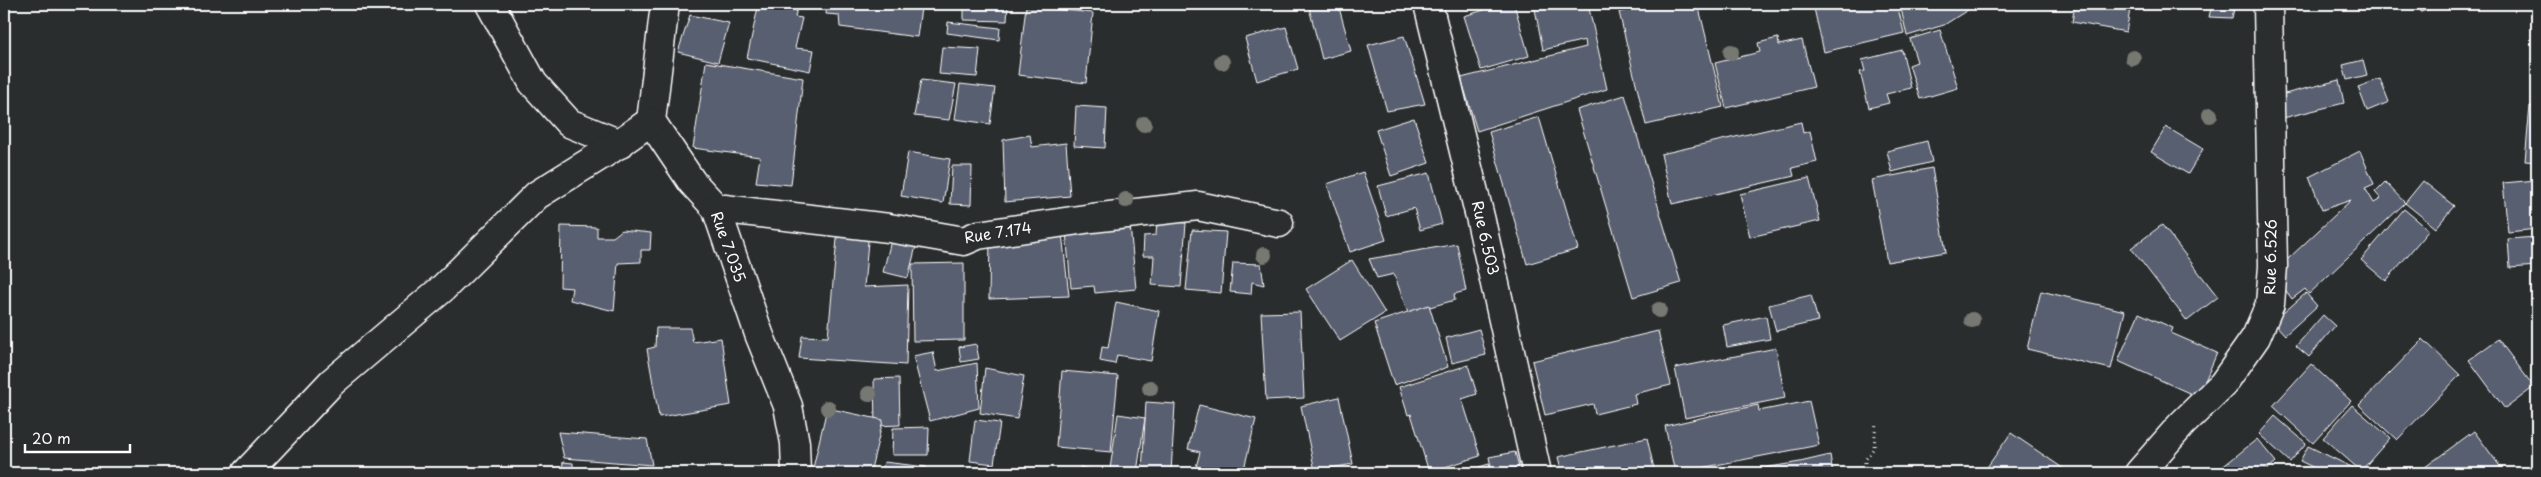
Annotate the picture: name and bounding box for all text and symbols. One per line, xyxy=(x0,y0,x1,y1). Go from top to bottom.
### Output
street label: Rue 6.503 xyxy=(1467,198,1506,277)
street label: Rue 7.035 xyxy=(706,208,753,285)
street label: Rue 7.174 xyxy=(962,215,1033,248)
street label: Rue 6.526 xyxy=(2257,219,2282,295)
scale bar xyxy=(25,422,130,454)
text: 20 m xyxy=(32,426,71,449)

